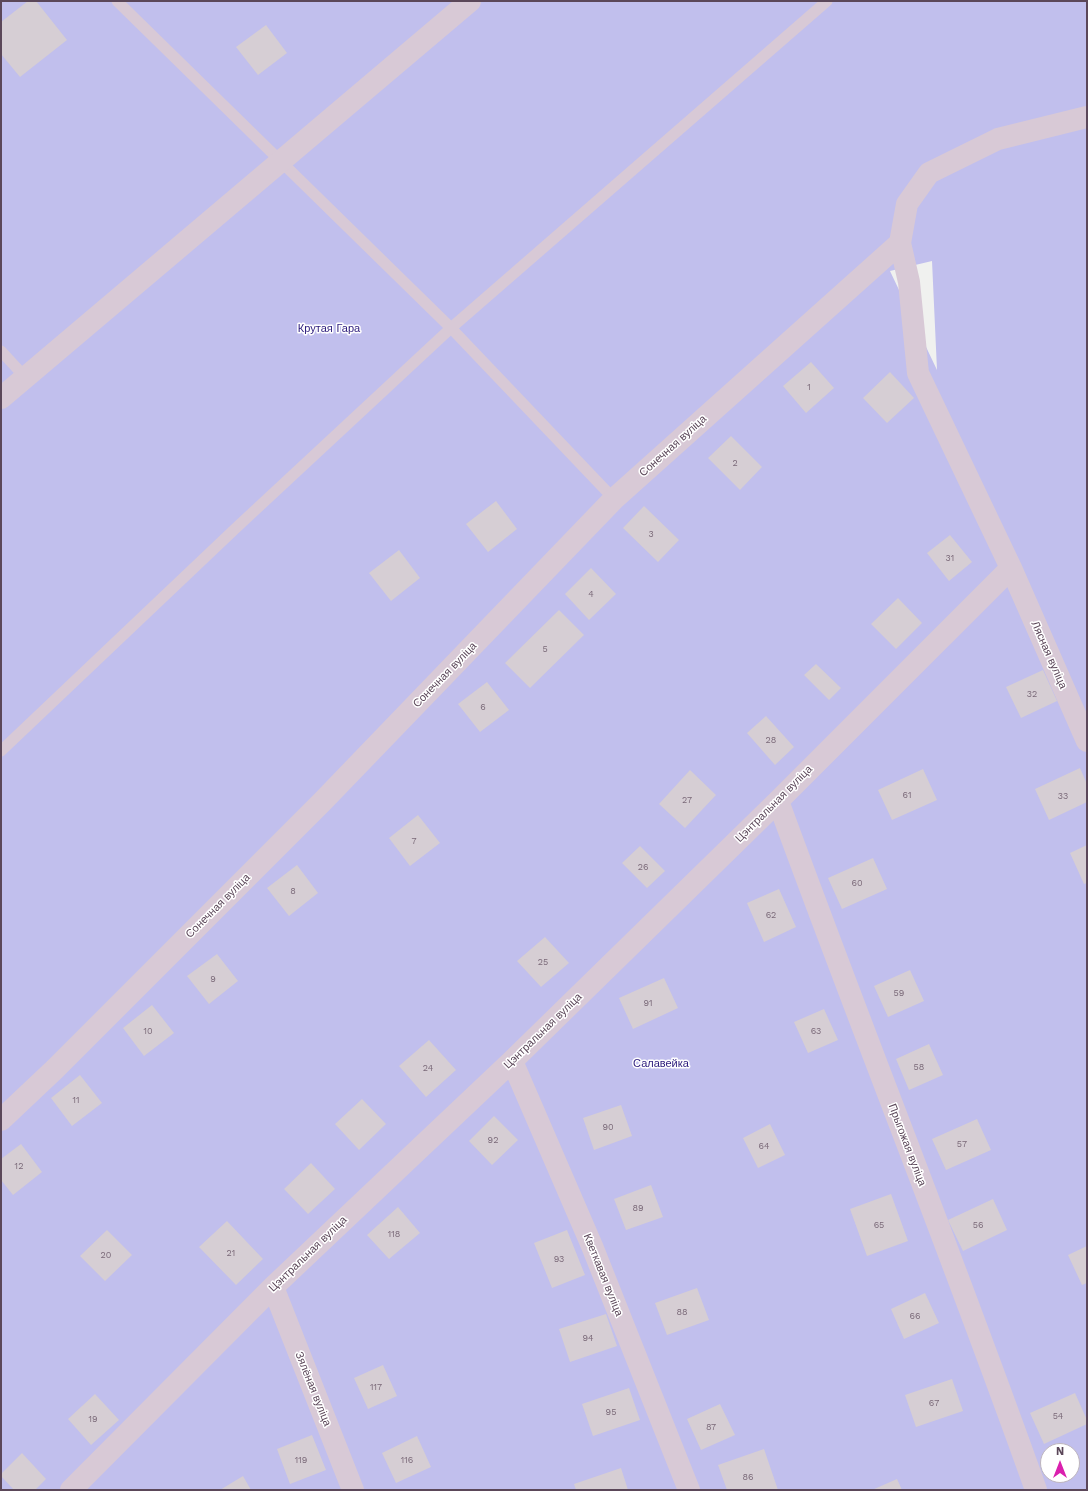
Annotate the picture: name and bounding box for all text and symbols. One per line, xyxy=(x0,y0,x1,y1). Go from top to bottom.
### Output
park label: Крутая Гара xyxy=(298,322,360,336)
house number: 1 xyxy=(807,382,811,392)
street label: Сонечная вуліца xyxy=(637,412,709,480)
house number: 2 xyxy=(732,458,738,468)
house number: 3 xyxy=(648,529,654,539)
house number: 31 xyxy=(946,553,954,563)
house number: 4 xyxy=(588,589,594,599)
street label: Лясная вуліца xyxy=(1028,619,1070,691)
street label: Сонечная вуліца xyxy=(411,640,479,710)
house number: 5 xyxy=(542,644,548,654)
house number: 32 xyxy=(1027,689,1037,699)
house number: 6 xyxy=(480,702,486,712)
house number: 28 xyxy=(766,735,776,745)
street label: Цэнтральная вуліца xyxy=(733,763,815,845)
house number: 61 xyxy=(903,790,911,800)
house number: 33 xyxy=(1058,791,1068,801)
house number: 27 xyxy=(682,795,692,805)
house number: 7 xyxy=(411,836,417,846)
house number: 26 xyxy=(638,862,648,872)
street label: Сонечная вуліца xyxy=(183,871,253,941)
house number: 60 xyxy=(851,878,863,888)
house number: 8 xyxy=(290,886,296,896)
house number: 62 xyxy=(766,910,776,920)
house number: 25 xyxy=(538,957,548,967)
house number: 9 xyxy=(210,974,216,984)
house number: 59 xyxy=(894,988,904,998)
street label: Цэнтральная вуліца xyxy=(501,990,585,1072)
house number: 91 xyxy=(643,998,653,1008)
house number: 10 xyxy=(143,1026,153,1036)
house number: 63 xyxy=(811,1026,821,1036)
park label: Салавейка xyxy=(633,1057,689,1071)
house number: 58 xyxy=(914,1062,924,1072)
house number: 24 xyxy=(423,1063,433,1073)
house number: 11 xyxy=(72,1095,80,1105)
street label: Прыгожая вуліца xyxy=(885,1102,929,1188)
house number: 90 xyxy=(602,1122,614,1132)
house number: 92 xyxy=(488,1135,498,1145)
house number: 57 xyxy=(957,1139,967,1149)
house number: 64 xyxy=(759,1141,769,1151)
house number: 12 xyxy=(15,1161,23,1171)
house number: 89 xyxy=(632,1203,644,1213)
street label: Цэнтральная вуліца xyxy=(266,1213,350,1295)
house number: 65 xyxy=(874,1220,884,1230)
house number: 56 xyxy=(973,1220,983,1230)
house number: 118 xyxy=(388,1229,400,1239)
street label: Кветкавая вуліца xyxy=(580,1232,626,1318)
house number: 21 xyxy=(227,1248,235,1258)
house number: 20 xyxy=(101,1250,111,1260)
house number: 93 xyxy=(554,1254,564,1264)
house number: 88 xyxy=(676,1307,688,1317)
house number: 66 xyxy=(910,1311,920,1321)
house number: 94 xyxy=(582,1333,594,1343)
street label: Зялёная вуліца xyxy=(292,1350,334,1428)
house number: 117 xyxy=(370,1382,382,1392)
house number: 67 xyxy=(929,1398,939,1408)
house number: 95 xyxy=(606,1407,616,1417)
house number: 54 xyxy=(1053,1411,1063,1421)
house number: 19 xyxy=(88,1414,98,1424)
house number: 87 xyxy=(706,1422,716,1432)
north arrow xyxy=(1040,1443,1080,1483)
text: N xyxy=(1056,1445,1064,1458)
house number: 119 xyxy=(295,1455,307,1465)
house number: 116 xyxy=(401,1455,413,1465)
house number: 86 xyxy=(742,1472,754,1482)

